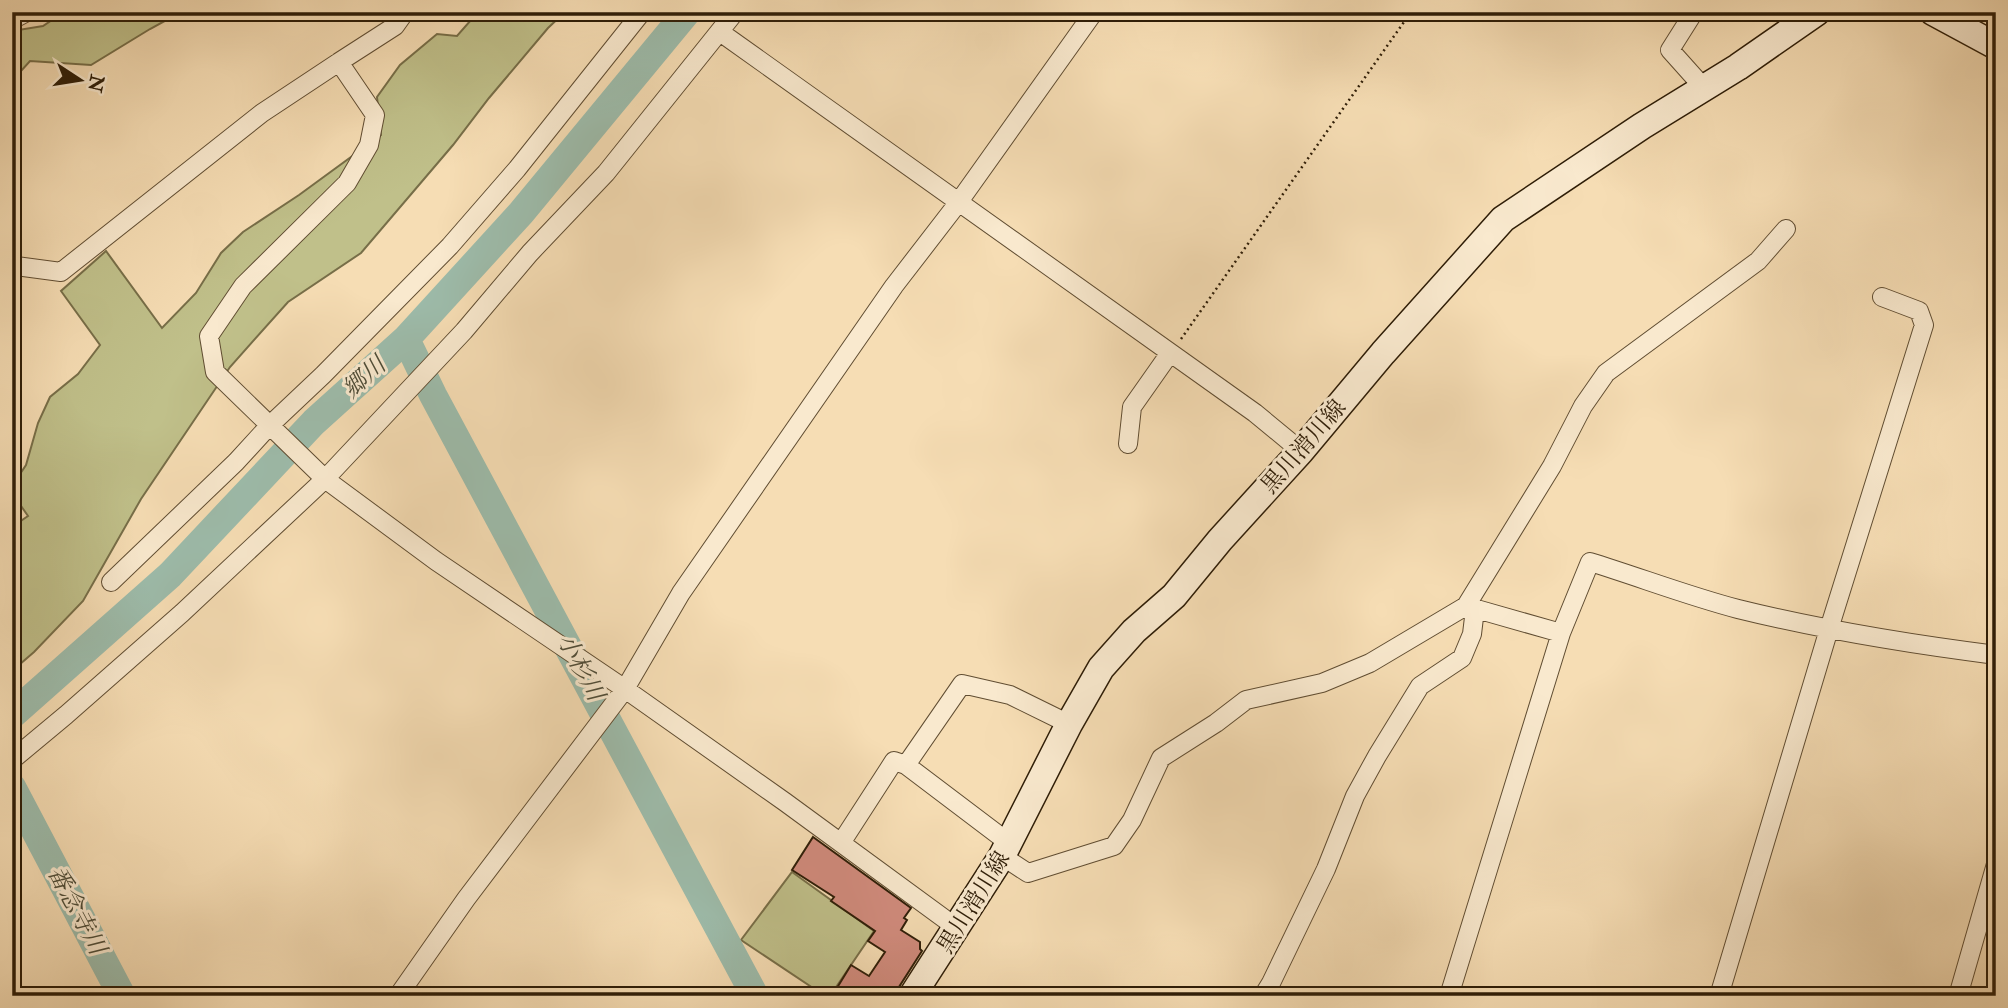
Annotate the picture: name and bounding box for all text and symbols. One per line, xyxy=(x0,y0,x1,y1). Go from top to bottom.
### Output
north arrow xyxy=(46,46,116,116)
text: N xyxy=(82,72,109,95)
water label: 郷川 xyxy=(336,348,395,405)
street label: 黒川滑川線 xyxy=(1255,393,1352,499)
water label: 小杉川 xyxy=(550,628,613,709)
street label: 黒川滑川線 xyxy=(931,846,1016,959)
water label: 番念寺川 xyxy=(40,861,114,963)

